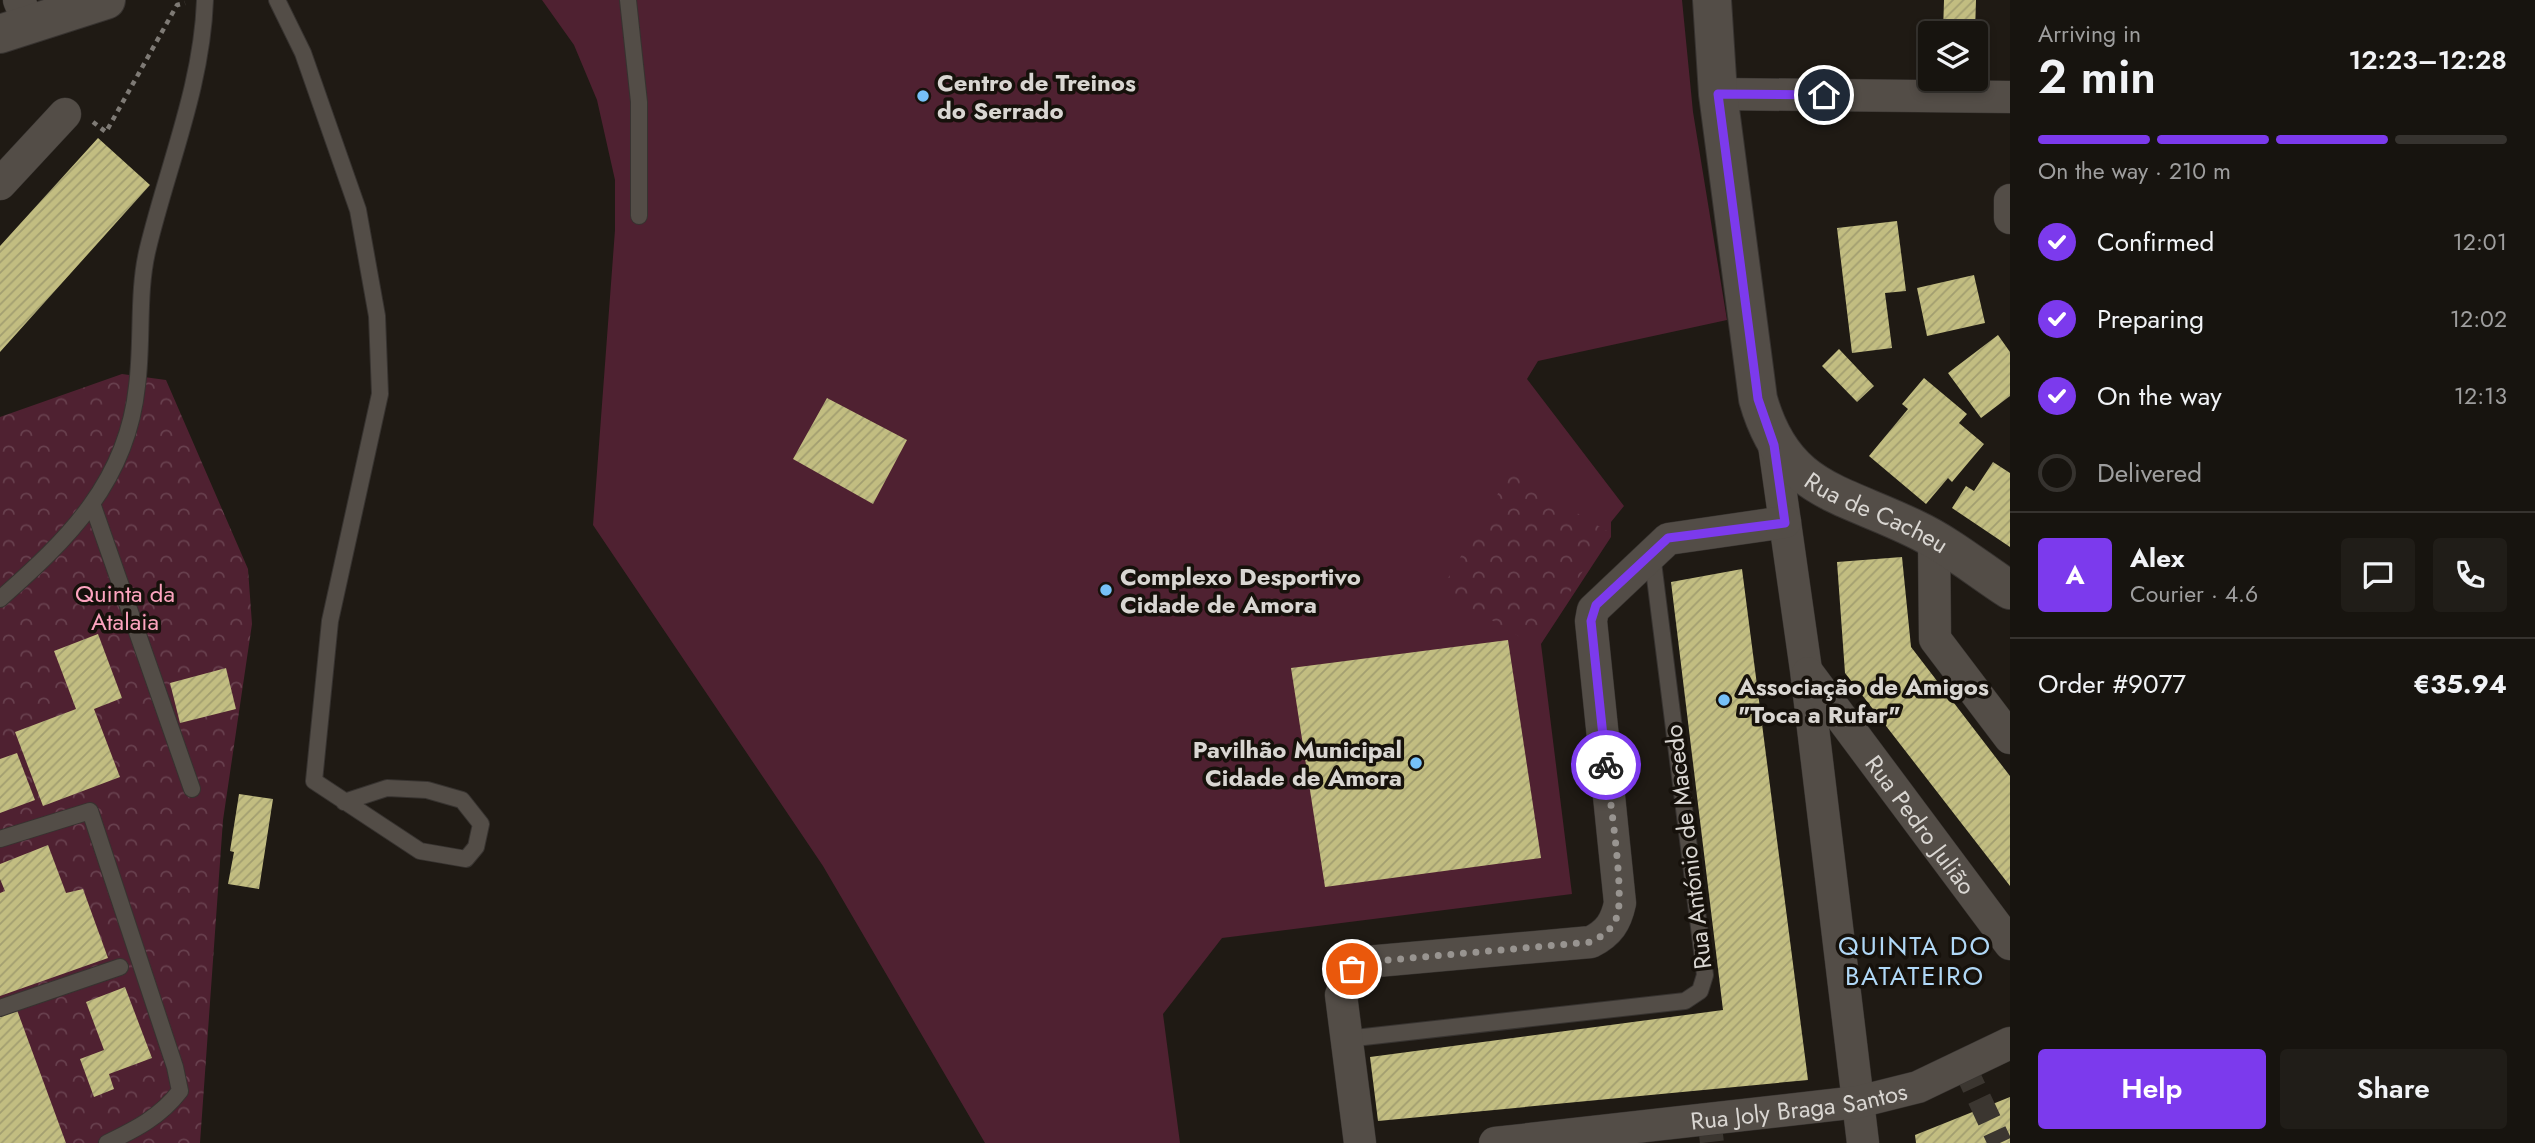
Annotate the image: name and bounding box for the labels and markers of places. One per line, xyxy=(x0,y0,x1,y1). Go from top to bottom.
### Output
place label: Centro de Treinos do Serrado xyxy=(937,65,1136,128)
pin xyxy=(1794,65,1854,125)
marker: Centro de Treinos do Serrado xyxy=(915,88,931,104)
place label: Complexo Desportivo Cidade de Amora xyxy=(1120,559,1361,622)
marker: Complexo Desportivo Cidade de Amora xyxy=(1098,582,1114,598)
place label: Associação de Amigos "Toca a Rufar" xyxy=(1737,669,1989,732)
marker: Associação de Amigos "Toca a Rufar" xyxy=(1716,692,1732,708)
place label: Pavilhão Municipal Cidade de Amora xyxy=(1193,732,1402,795)
marker: Pavilhão Municipal Cidade de Amora xyxy=(1408,755,1424,771)
pin xyxy=(1322,939,1382,999)

